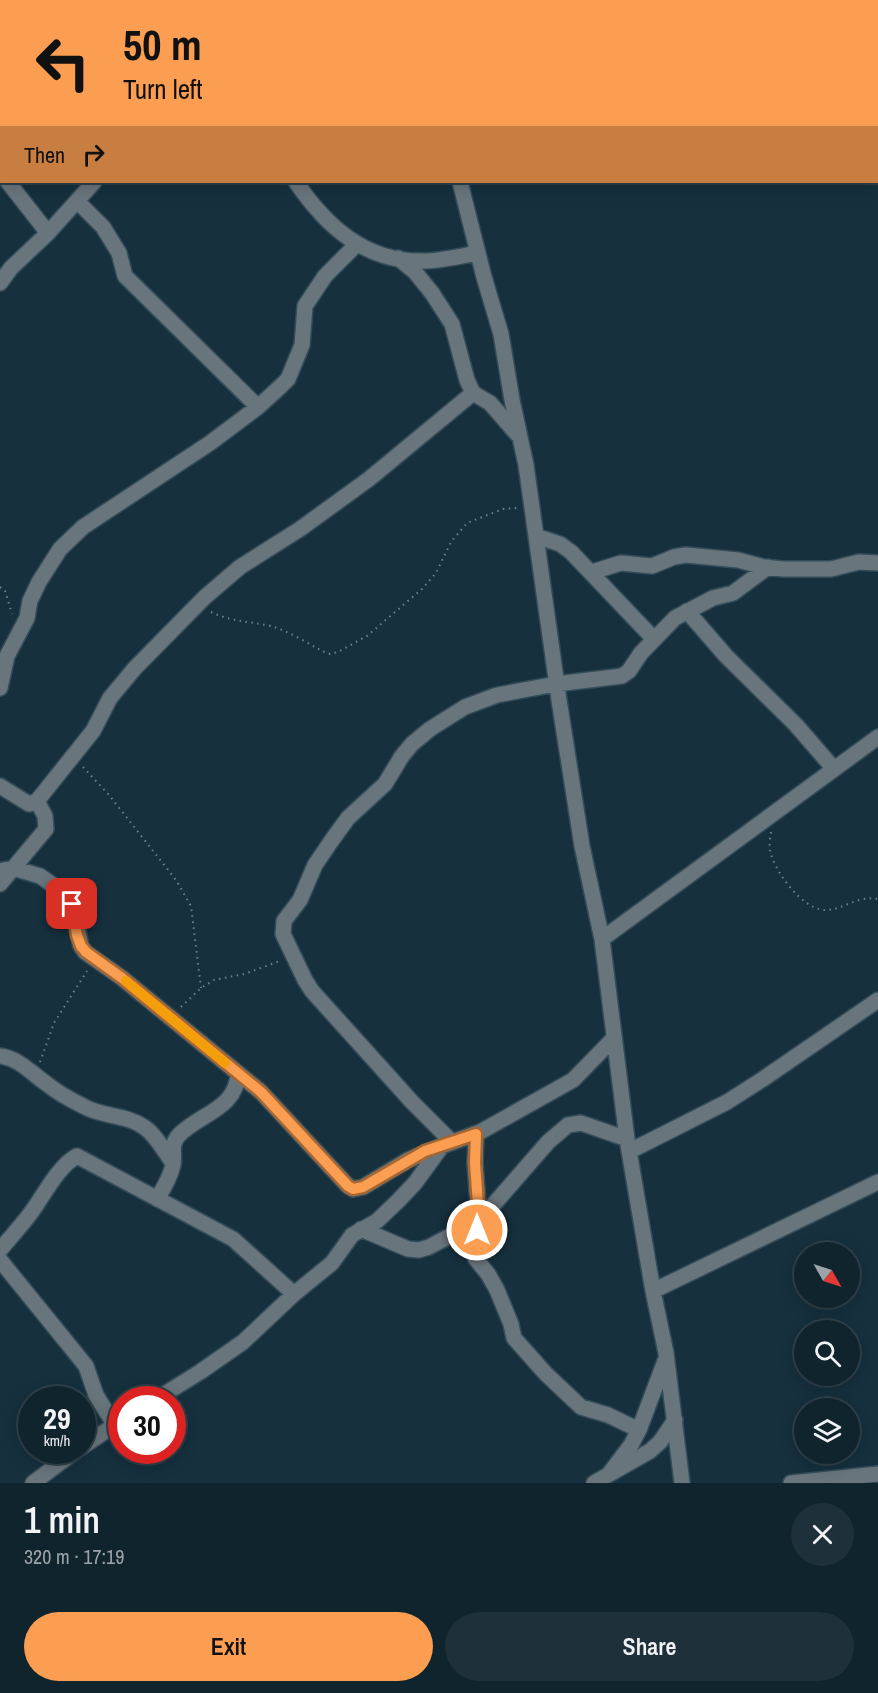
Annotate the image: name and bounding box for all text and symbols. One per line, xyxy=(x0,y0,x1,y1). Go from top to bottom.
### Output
text: 50 m xyxy=(123,17,202,73)
icon: left xyxy=(24,24,102,102)
text: Turn left xyxy=(123,71,202,107)
icon: right xyxy=(77,138,110,171)
text: Then xyxy=(24,140,65,170)
pin xyxy=(46,878,97,929)
icon: arrive xyxy=(55,887,88,920)
position arrow xyxy=(445,1198,509,1262)
north arrow xyxy=(794,1242,860,1308)
map controls xyxy=(794,1242,860,1464)
button: search xyxy=(794,1320,860,1386)
speed limit sign: 30 xyxy=(108,1386,186,1464)
text: 29 xyxy=(43,1398,71,1438)
button: layers xyxy=(794,1398,860,1464)
text: km/h xyxy=(44,1430,70,1451)
text: 1 min xyxy=(24,1496,100,1544)
button: close xyxy=(791,1503,854,1566)
text: 320 m · 17:19 xyxy=(24,1543,124,1570)
button: Exit xyxy=(24,1612,433,1681)
button: Share xyxy=(445,1612,854,1681)

